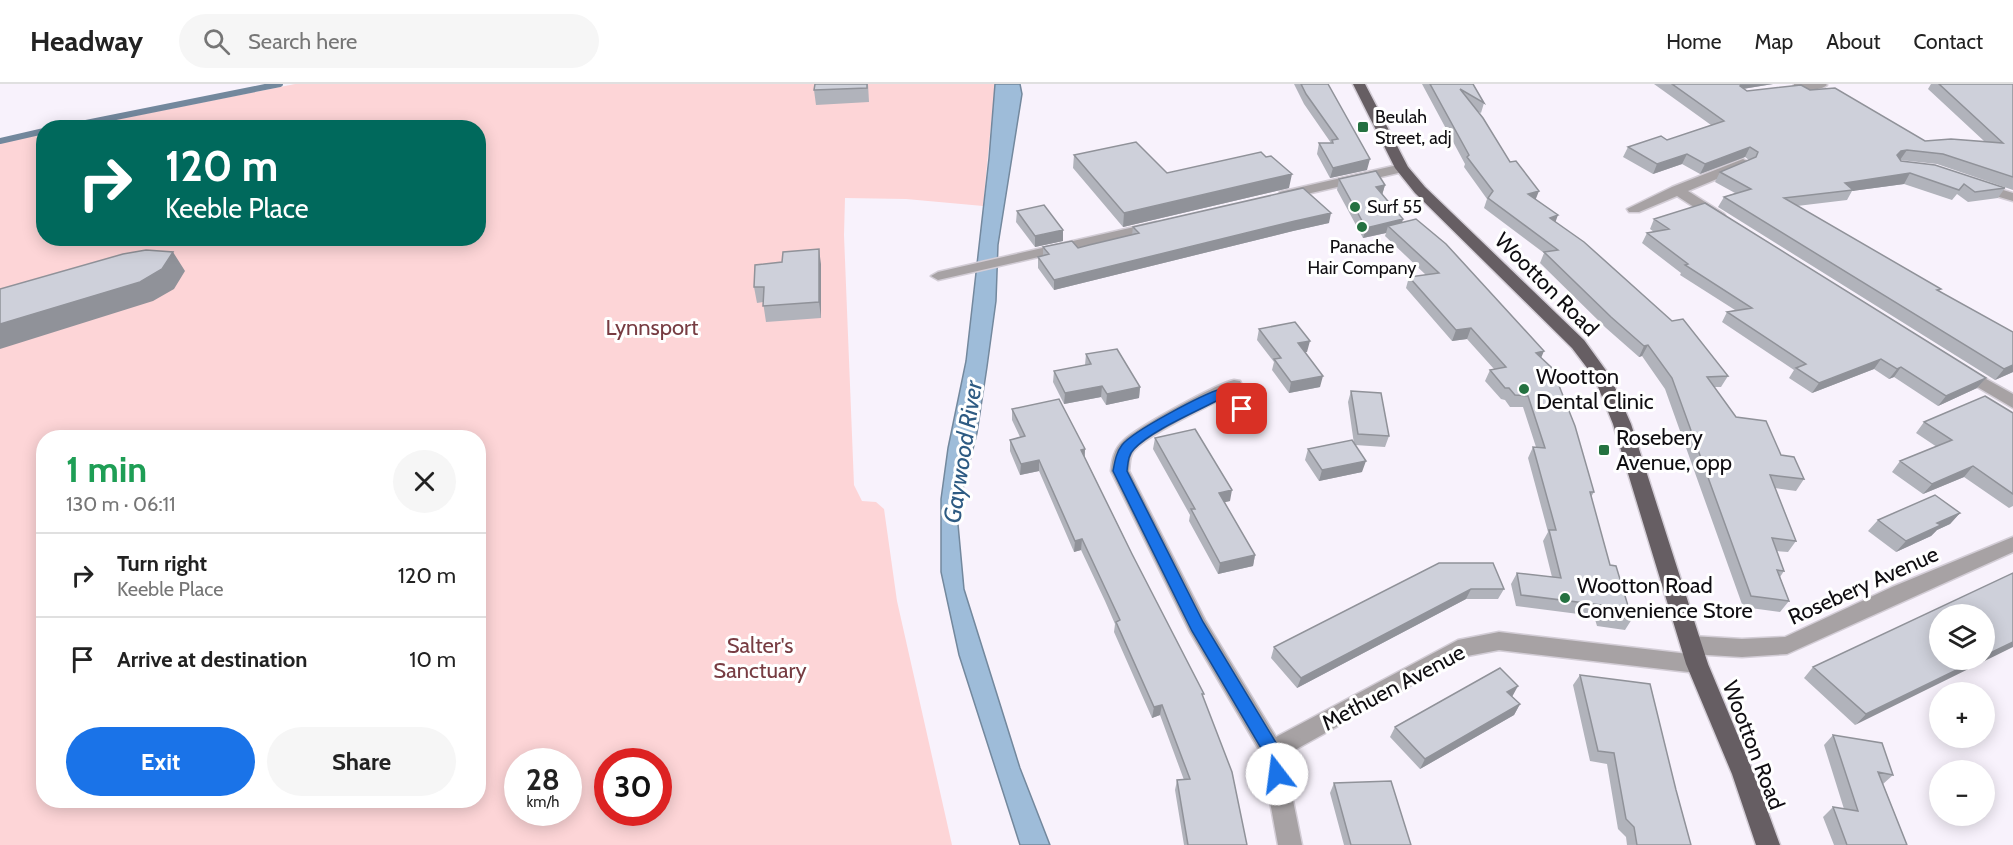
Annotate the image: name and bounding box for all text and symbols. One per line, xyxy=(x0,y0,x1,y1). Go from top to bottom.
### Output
search box xyxy=(179,14,599,68)
text: Headway xyxy=(30,24,143,58)
icon: search xyxy=(200,25,233,58)
text: Search here xyxy=(248,28,357,55)
text: Home xyxy=(1666,29,1722,54)
text: Map xyxy=(1755,29,1793,54)
text: About xyxy=(1826,29,1880,54)
text: Contact xyxy=(1913,29,1983,54)
place label: Beulah Street, adj xyxy=(1375,106,1452,149)
marker: Beulah Street, adj xyxy=(1356,120,1370,134)
text: 120 m xyxy=(165,140,278,192)
icon: right xyxy=(66,144,144,222)
text: Keeble Place xyxy=(165,192,309,225)
place label: Surf 55 xyxy=(1367,196,1422,218)
marker: Surf 55 xyxy=(1348,200,1362,214)
marker: Panache Hair Company xyxy=(1355,220,1369,234)
street label: Wootton Road xyxy=(1489,227,1604,342)
place label: Panache Hair Company xyxy=(1308,236,1416,279)
park label: Lynnsport xyxy=(606,314,699,341)
place label: Wootton Dental Clinic xyxy=(1536,363,1654,415)
water label: Gaywood River xyxy=(937,377,988,525)
marker: Wootton Dental Clinic xyxy=(1517,382,1531,396)
pin xyxy=(1216,383,1267,434)
icon: arrive xyxy=(1225,392,1258,425)
place label: Rosebery Avenue, opp xyxy=(1616,424,1732,476)
marker: Rosebery Avenue, opp xyxy=(1597,443,1611,457)
text: 1 min xyxy=(66,447,147,491)
button: close xyxy=(393,450,456,513)
text: 130 m · 06:11 xyxy=(66,492,176,516)
street label: Rosebery Avenue xyxy=(1784,540,1942,631)
text: Turn right xyxy=(117,550,207,577)
icon: right xyxy=(66,559,99,592)
text: 120 m xyxy=(398,562,456,589)
place label: Wootton Road Convenience Store xyxy=(1577,572,1753,624)
text: Keeble Place xyxy=(117,577,223,601)
marker: Wootton Road Convenience Store xyxy=(1558,591,1572,605)
map controls xyxy=(1929,604,1995,826)
button: layers xyxy=(1929,604,1995,670)
park label: Salter's Sanctuary xyxy=(713,632,807,684)
street label: Methuen Avenue xyxy=(1317,638,1469,736)
icon: arrive xyxy=(66,643,99,676)
text: Arrive at destination xyxy=(117,646,307,673)
text: 10 m xyxy=(409,646,456,673)
street label: Wootton Road xyxy=(1717,677,1790,813)
button: + xyxy=(1929,682,1995,748)
button: Exit xyxy=(66,727,255,796)
button: Share xyxy=(267,727,456,796)
position arrow xyxy=(1245,742,1309,806)
speed limit sign: 30 xyxy=(594,748,672,826)
button: − xyxy=(1929,760,1995,826)
text: 28 xyxy=(526,761,560,798)
text: km/h xyxy=(527,793,559,811)

